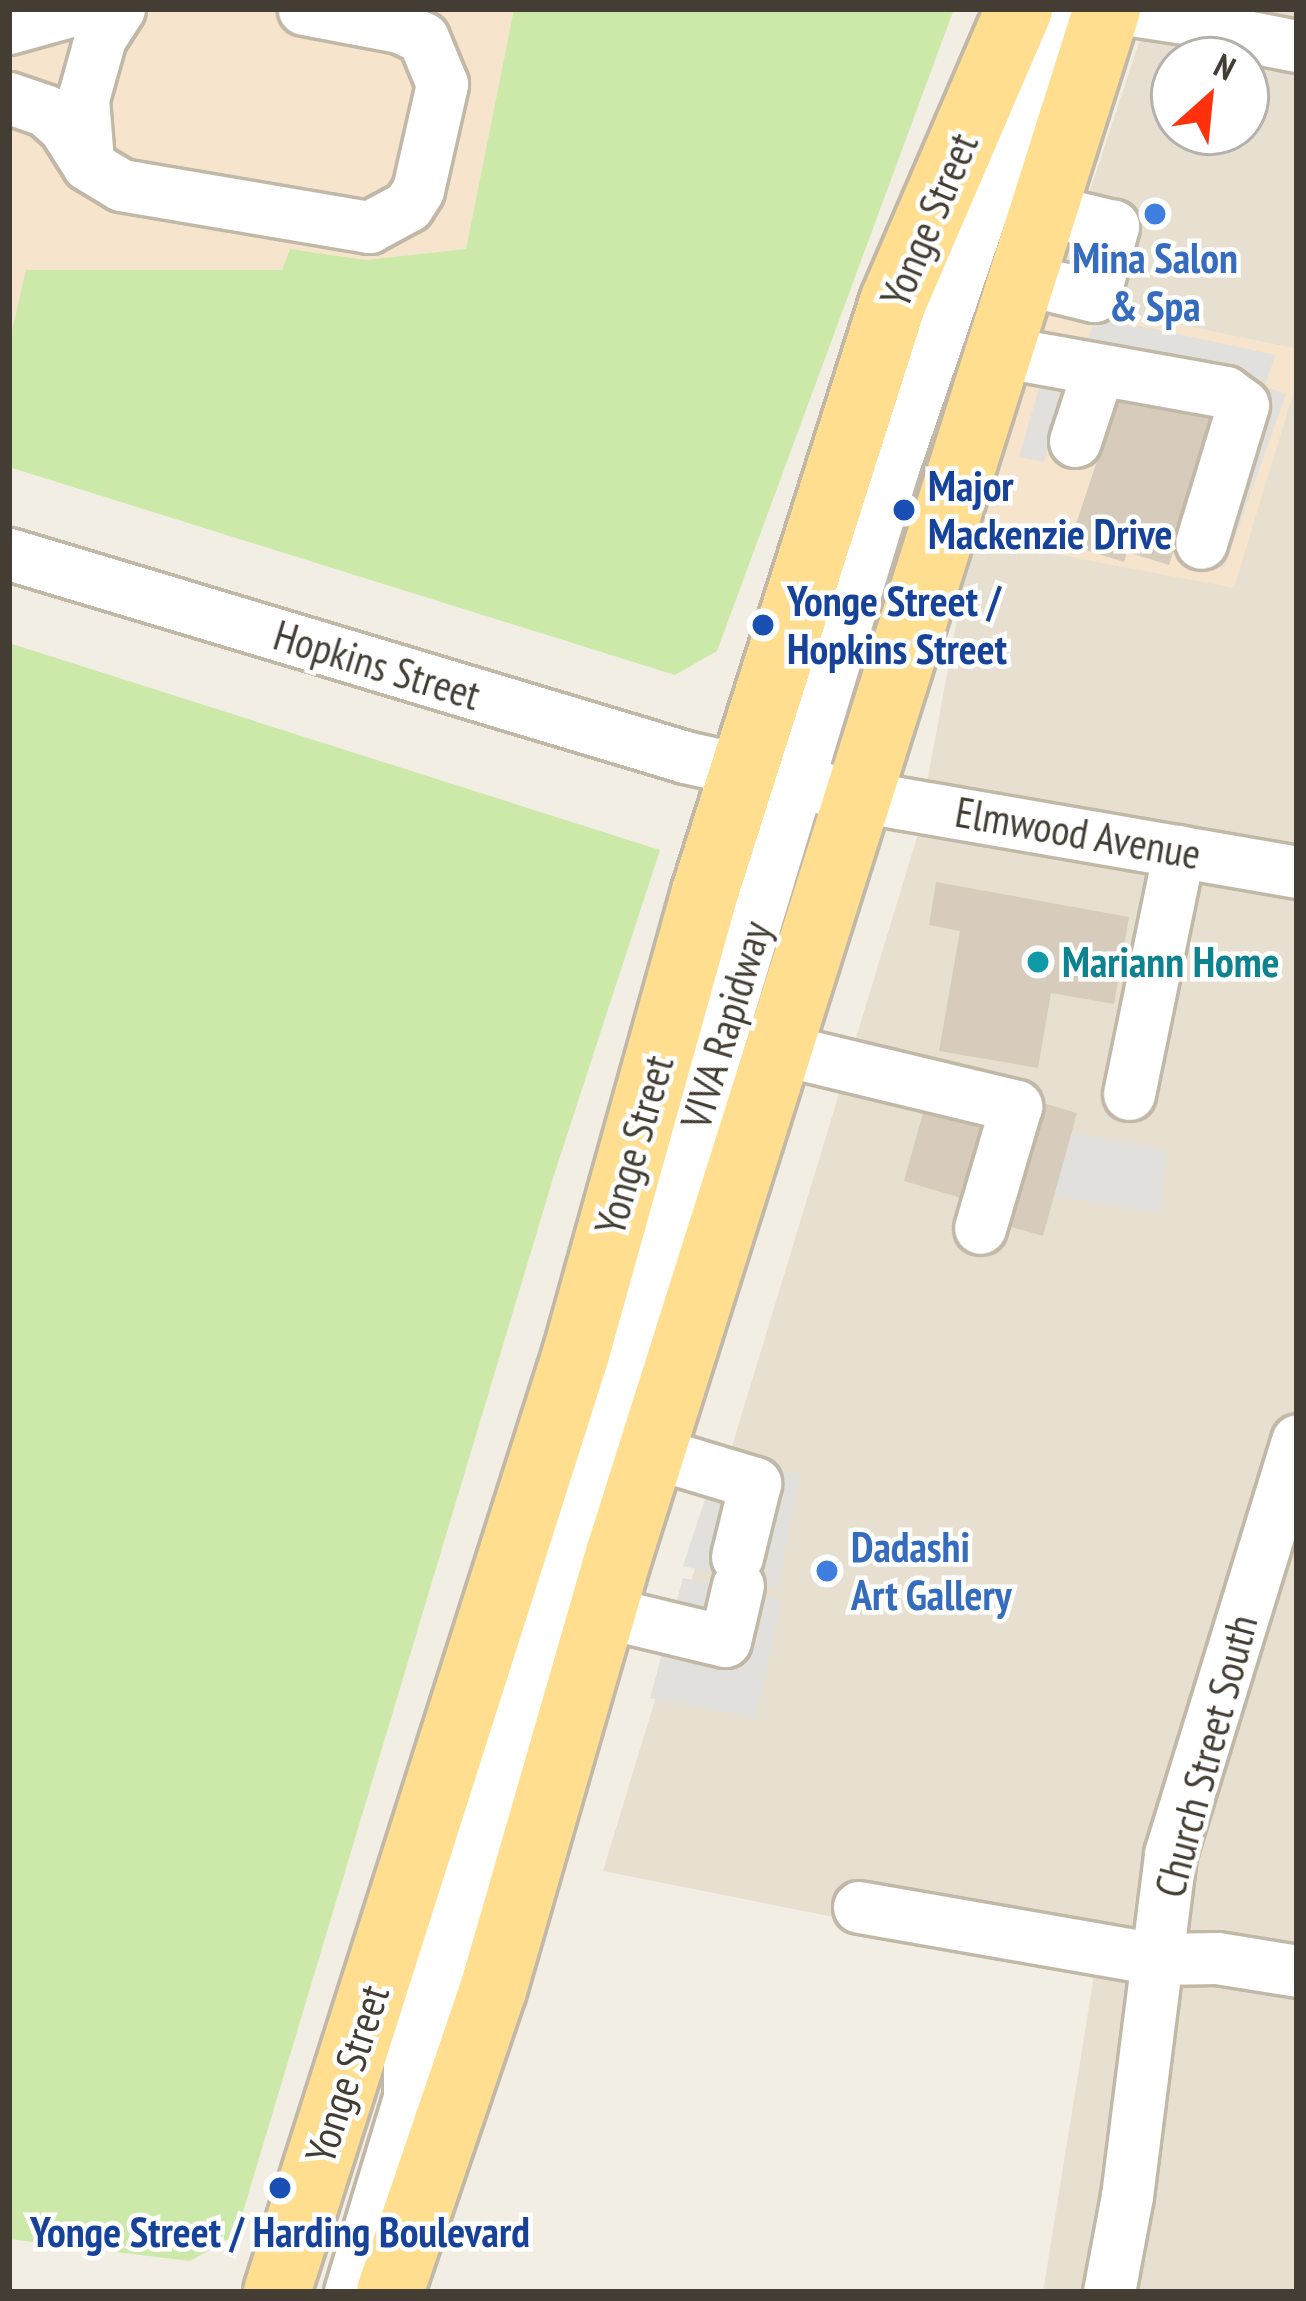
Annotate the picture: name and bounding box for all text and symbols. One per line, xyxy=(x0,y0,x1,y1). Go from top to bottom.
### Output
north arrow xyxy=(1150,36,1270,156)
text: N xyxy=(1207,43,1243,89)
street label: Yonge Street xyxy=(870,125,988,315)
marker: Mina Salon & Spa xyxy=(1142,201,1168,227)
place label: Mina Salon & Spa xyxy=(1072,233,1238,332)
place label: Major Mackenzie Drive xyxy=(928,461,1172,560)
marker: Major Mackenzie Drive xyxy=(891,497,917,523)
place label: Yonge Street / Hopkins Street xyxy=(787,576,1007,674)
street label: Hopkins Street xyxy=(268,610,486,720)
marker: Yonge Street / Hopkins Street xyxy=(750,612,776,638)
street label: Elmwood Avenue xyxy=(951,787,1205,879)
street label: VIVA Rapidway xyxy=(670,914,782,1136)
place label: Mariann Home xyxy=(1062,937,1280,987)
marker: Mariann Home xyxy=(1025,949,1051,975)
street label: Yonge Street xyxy=(584,1050,684,1240)
place label: Dadashi Art Gallery xyxy=(851,1522,1012,1620)
marker: Dadashi Art Gallery xyxy=(814,1558,840,1584)
street label: Church Street South xyxy=(1144,1609,1268,1903)
street label: Yonge Street xyxy=(295,1979,399,2169)
marker: Yonge Street / Harding Boulevard xyxy=(267,2175,293,2201)
place label: Yonge Street / Harding Boulevard xyxy=(30,2207,530,2257)

